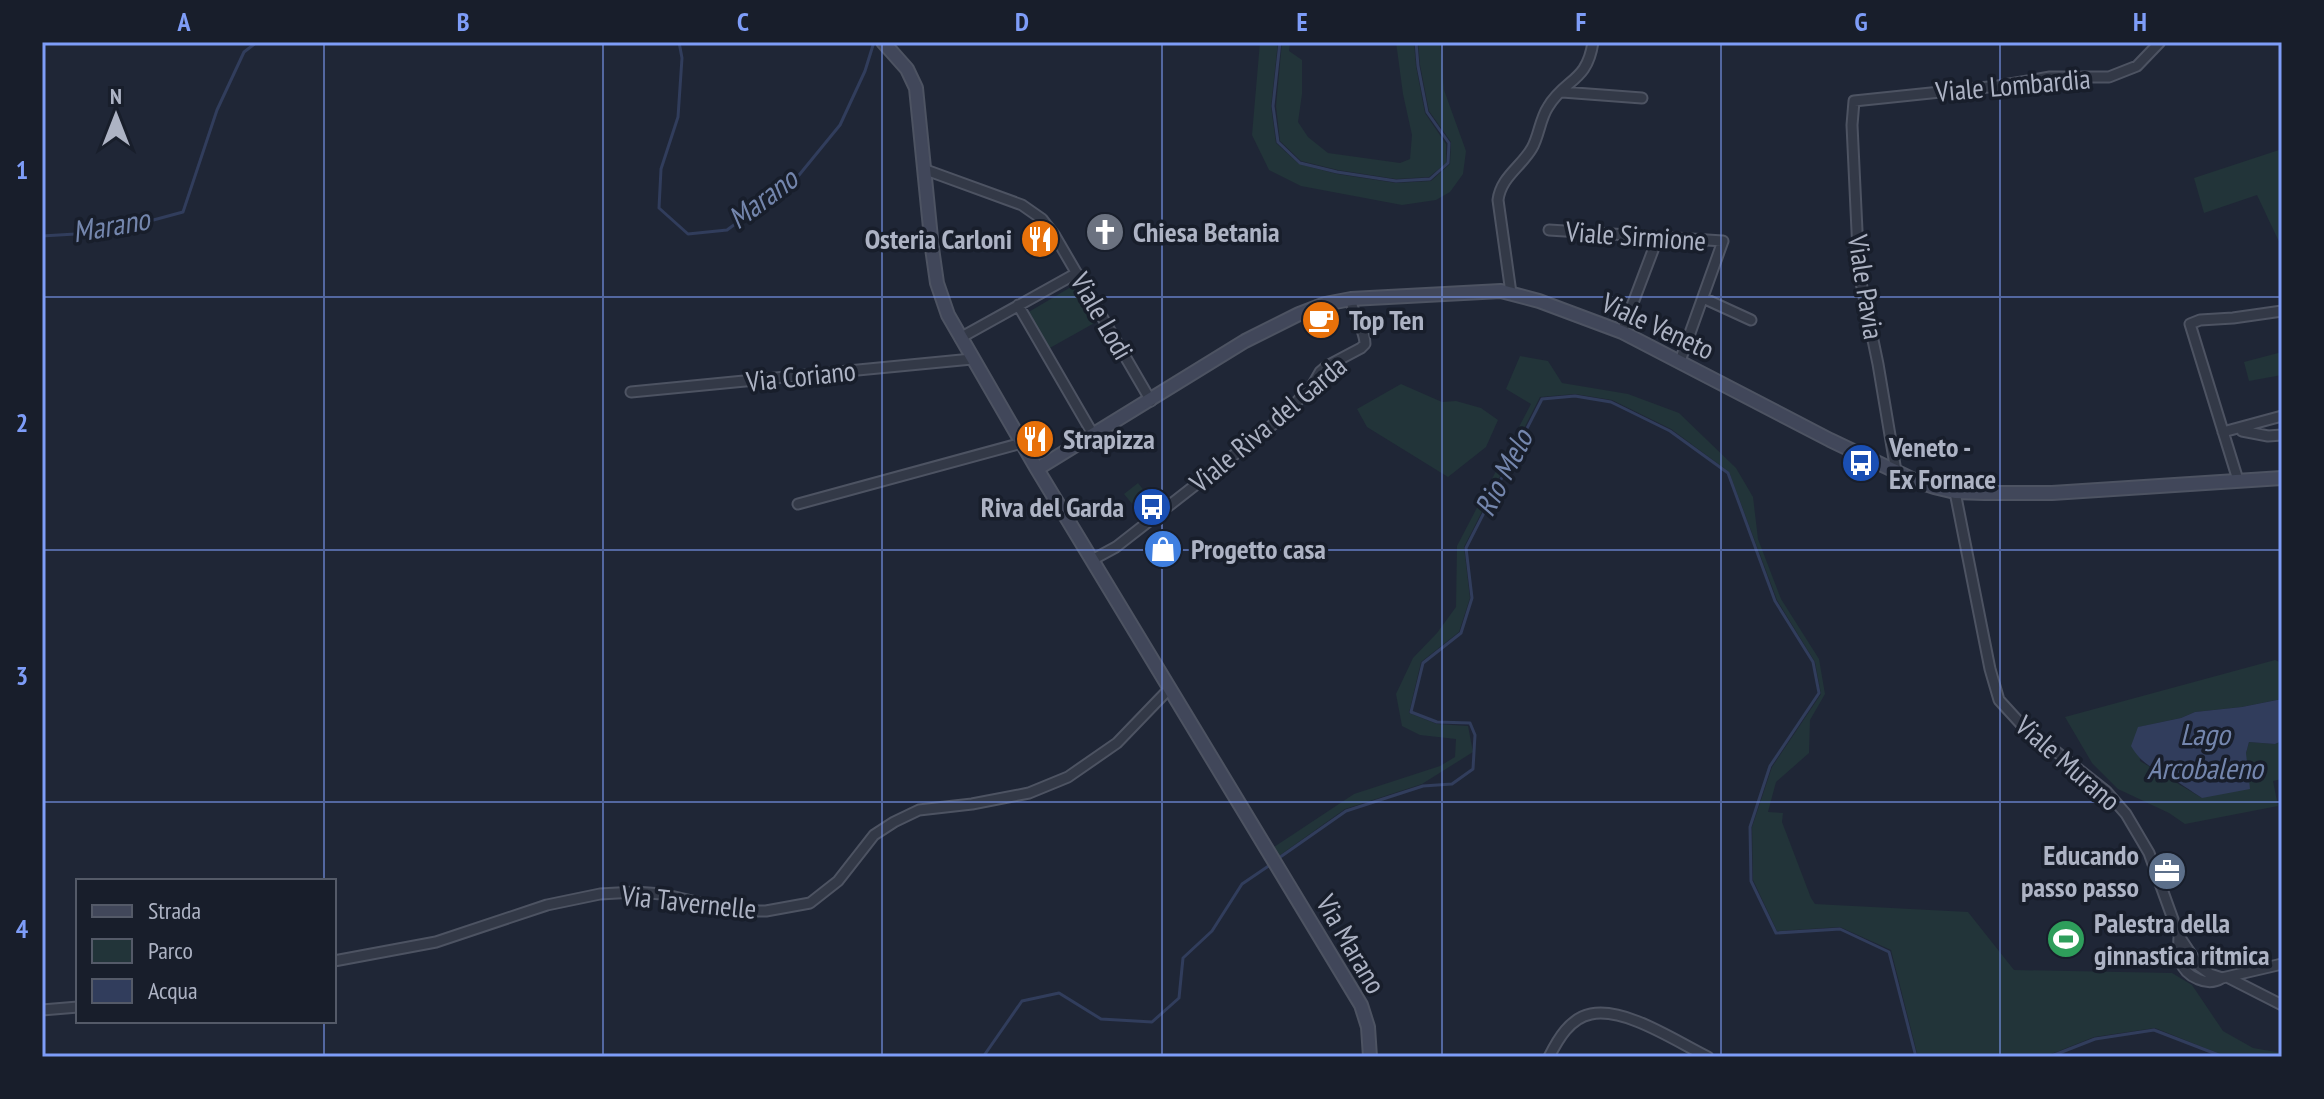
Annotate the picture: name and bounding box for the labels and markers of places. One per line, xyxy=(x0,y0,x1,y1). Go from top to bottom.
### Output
church icon: Chiesa Betania xyxy=(1084,211,1126,253)
place label: Chiesa Betania xyxy=(1133,213,1280,250)
restaurant icon: Osteria Carloni xyxy=(1019,218,1061,260)
place label: Osteria Carloni xyxy=(865,220,1012,257)
cafe icon: Top Ten xyxy=(1300,299,1342,341)
place label: Top Ten xyxy=(1349,301,1424,338)
restaurant icon: Strapizza xyxy=(1014,418,1056,460)
place label: Strapizza xyxy=(1063,420,1155,457)
place label: Veneto - Ex Fornace xyxy=(1888,428,1996,497)
bus stop icon: Veneto - Ex Fornace xyxy=(1840,442,1882,484)
bus stop icon: Riva del Garda xyxy=(1131,486,1173,528)
place label: Riva del Garda xyxy=(981,488,1124,525)
shop icon: Progetto casa xyxy=(1142,528,1184,570)
place label: Progetto casa xyxy=(1191,530,1326,567)
place label: Educando passo passo xyxy=(2021,836,2139,905)
office icon: Educando passo passo xyxy=(2146,850,2188,892)
place label: Palestra della ginnastica ritmica xyxy=(2094,904,2270,973)
sports icon: Palestra della ginnastica ritmica xyxy=(2045,918,2087,960)

